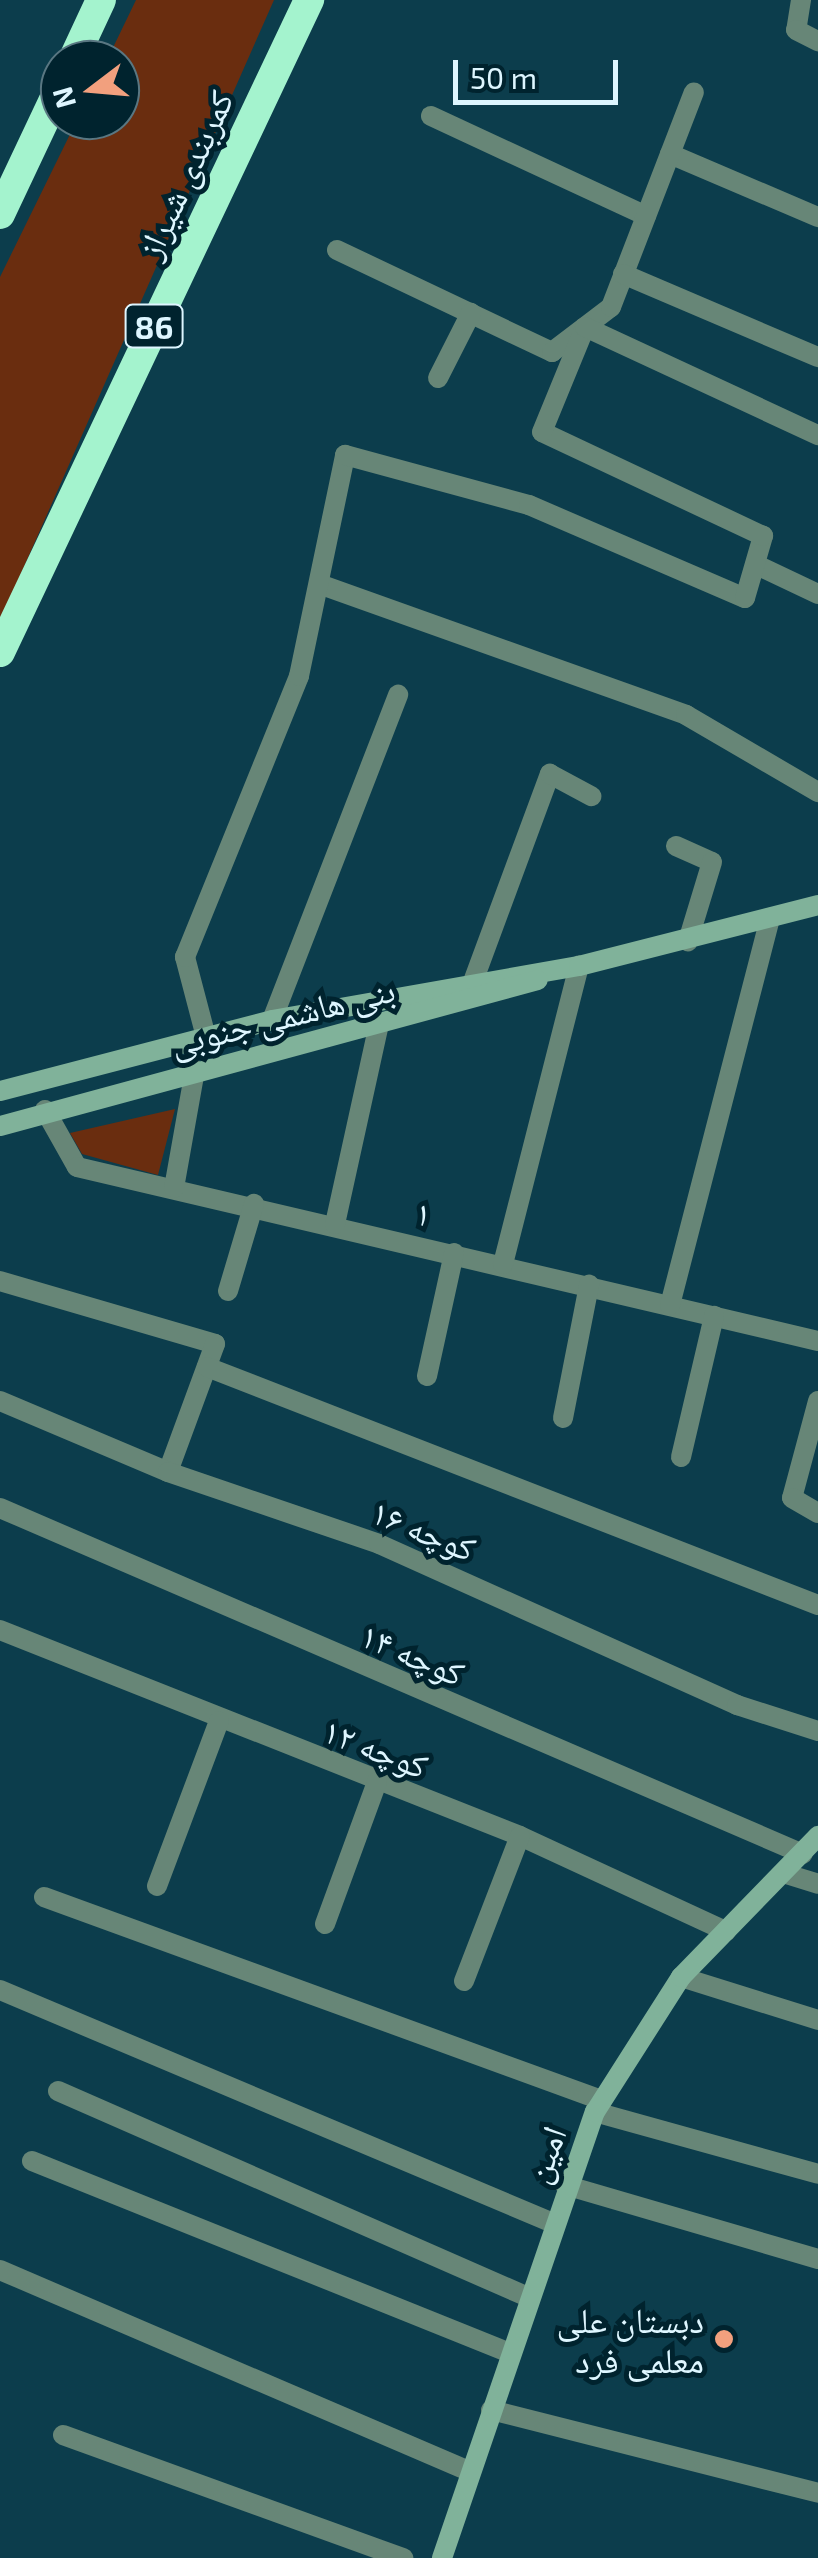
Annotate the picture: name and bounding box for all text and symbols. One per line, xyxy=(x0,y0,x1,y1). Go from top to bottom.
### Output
north arrow xyxy=(40,40,140,140)
scale bar xyxy=(458,40,623,102)
text: 50 m xyxy=(470,59,537,95)
text: N xyxy=(44,83,82,112)
street label: کمربندی شیراز xyxy=(127,83,241,265)
road number: 86 xyxy=(124,299,184,353)
street label: بنی هاشمی جنوبی xyxy=(165,967,399,1063)
street label: ۱ xyxy=(411,1190,437,1234)
street label: کوچه ۱۶ xyxy=(366,1489,482,1569)
street label: کوچه ۱۴ xyxy=(355,1613,471,1693)
street label: کوچه ۱۲ xyxy=(318,1708,434,1786)
street label: امین xyxy=(514,2120,574,2188)
place label: دبستان علی معلمی فرد xyxy=(557,2298,704,2380)
marker: دبستان علی معلمی فرد xyxy=(713,2328,735,2350)

